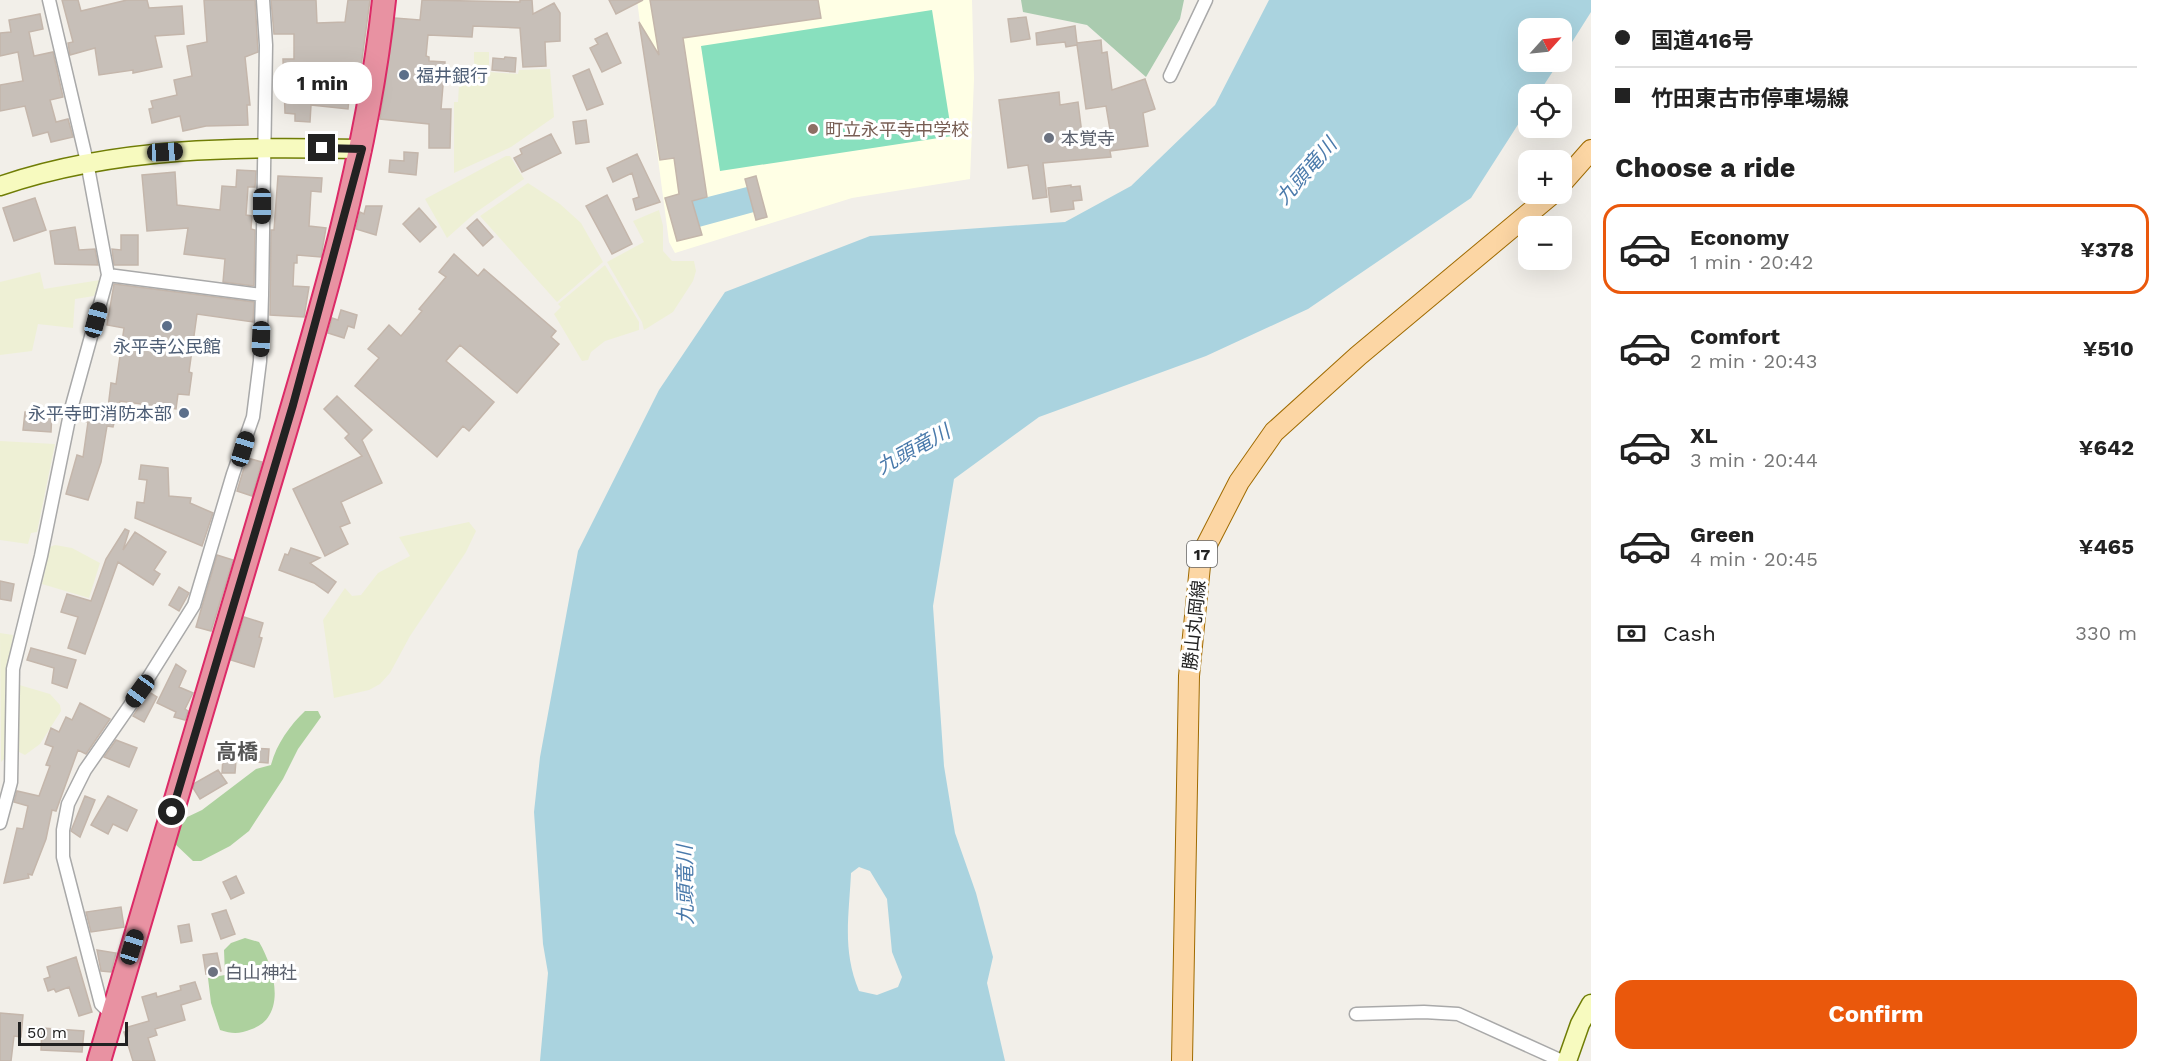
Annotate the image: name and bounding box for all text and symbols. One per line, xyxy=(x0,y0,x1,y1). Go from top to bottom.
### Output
north arrow xyxy=(1518,18,1572,72)
map controls xyxy=(1518,18,1572,270)
text: 国道416号 xyxy=(1651,28,1754,53)
callout: 1 min xyxy=(272,61,372,103)
place label: 福井銀行 xyxy=(416,65,488,86)
marker: 福井銀行 xyxy=(397,68,411,82)
text: 1 min xyxy=(297,71,348,95)
button: locate xyxy=(1518,84,1572,138)
text: 竹田東古市停車場線 xyxy=(1651,86,1849,111)
place label: 町立永平寺中学校 xyxy=(825,119,969,140)
marker: 町立永平寺中学校 xyxy=(806,122,820,136)
place label: 本覚寺 xyxy=(1061,128,1115,149)
marker: 本覚寺 xyxy=(1042,131,1056,145)
water label: 九頭竜川 xyxy=(1271,131,1343,209)
route end xyxy=(308,134,335,161)
car xyxy=(147,142,183,162)
button: + xyxy=(1518,150,1572,204)
text: Choose a ride xyxy=(1615,152,1795,184)
car xyxy=(253,188,271,224)
button: − xyxy=(1518,216,1572,270)
icon: car xyxy=(1618,222,1672,276)
text: Economy xyxy=(1690,225,1789,250)
text: ¥378 xyxy=(2080,237,2134,262)
text: 1 min · 20:42 xyxy=(1690,250,1813,274)
car xyxy=(83,300,109,340)
marker: 永平寺公民館 xyxy=(160,319,174,333)
car xyxy=(251,321,271,357)
icon: car xyxy=(1618,321,1672,375)
text: Comfort xyxy=(1690,324,1780,349)
place label: 永平寺公民館 xyxy=(113,336,221,357)
text: ¥510 xyxy=(2083,336,2134,361)
text: 2 min · 20:43 xyxy=(1690,349,1817,373)
place label: 永平寺町消防本部 xyxy=(28,403,172,424)
marker: 永平寺町消防本部 xyxy=(177,406,191,420)
water label: 九頭竜川 xyxy=(872,418,956,479)
icon: car xyxy=(1618,420,1672,474)
text: XL xyxy=(1690,423,1718,448)
car xyxy=(229,429,257,469)
text: ¥642 xyxy=(2079,435,2134,460)
text: 3 min · 20:44 xyxy=(1690,448,1818,472)
icon: car xyxy=(1618,519,1672,573)
text: Green xyxy=(1690,522,1754,547)
text: ¥465 xyxy=(2079,534,2134,559)
road number: 17 xyxy=(1187,541,1217,567)
text: 4 min · 20:45 xyxy=(1690,547,1818,571)
street label: 勝山丸岡線 xyxy=(1179,579,1209,671)
icon: cash xyxy=(1615,617,1648,650)
text: Cash xyxy=(1663,621,1716,646)
text: 330 m xyxy=(2075,621,2137,645)
car xyxy=(122,671,158,711)
district label: 高橋 xyxy=(216,739,258,764)
route start xyxy=(158,798,185,825)
water label: 九頭竜川 xyxy=(672,843,698,925)
car xyxy=(118,927,146,967)
place label: 白山神社 xyxy=(225,962,297,983)
marker: 白山神社 xyxy=(206,965,220,979)
button: Confirm xyxy=(1615,980,2137,1049)
scale bar xyxy=(18,1019,128,1046)
text: 50 m xyxy=(27,1023,67,1042)

